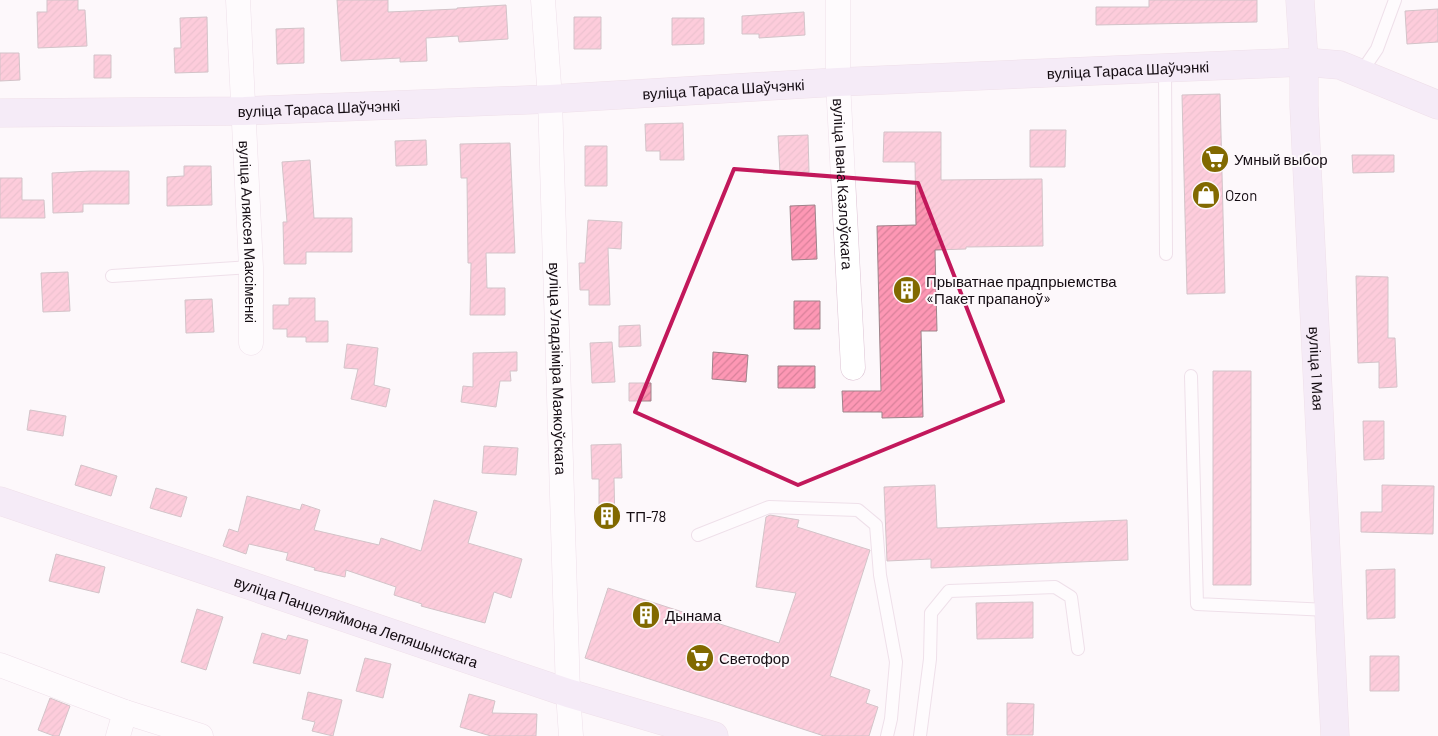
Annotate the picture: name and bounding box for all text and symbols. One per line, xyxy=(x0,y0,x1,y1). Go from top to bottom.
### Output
street label: вуліца Тараса Шаўчэнкі xyxy=(1046,57,1210,82)
street label: вуліца Тараса Шаўчэнкі xyxy=(642,75,805,103)
street label: вуліца Тараса Шаўчэнкі xyxy=(238,96,400,120)
street label: вуліца Івана Казлоўскага xyxy=(830,98,857,271)
street label: вуліца Аляксея Максіменкі xyxy=(236,140,260,323)
supermarket icon: Умный выбор xyxy=(1200,144,1230,174)
place label: Умный выбор xyxy=(1234,150,1328,168)
shop icon: Ozon xyxy=(1191,180,1221,210)
place label: Ozon xyxy=(1225,186,1257,204)
street label: вуліца Уладзіміра Маякоўскага xyxy=(546,262,570,476)
place label: Прыватнае прадпрыемства «Пакет прапаноў» xyxy=(926,272,1117,307)
building icon: Прыватнае прадпрыемства «Пакет прапаноў» xyxy=(892,275,922,305)
street label: вуліца 1 Мая xyxy=(1306,326,1328,411)
building icon: ТП-78 xyxy=(592,501,622,531)
place label: ТП-78 xyxy=(626,507,666,525)
street label: вуліца Панцеляймона Лепяшынскага xyxy=(232,572,481,671)
building icon: Дынама xyxy=(631,600,661,630)
place label: Дынама xyxy=(665,606,722,624)
supermarket icon: Светофор xyxy=(685,643,715,673)
place label: Светофор xyxy=(719,649,790,667)

